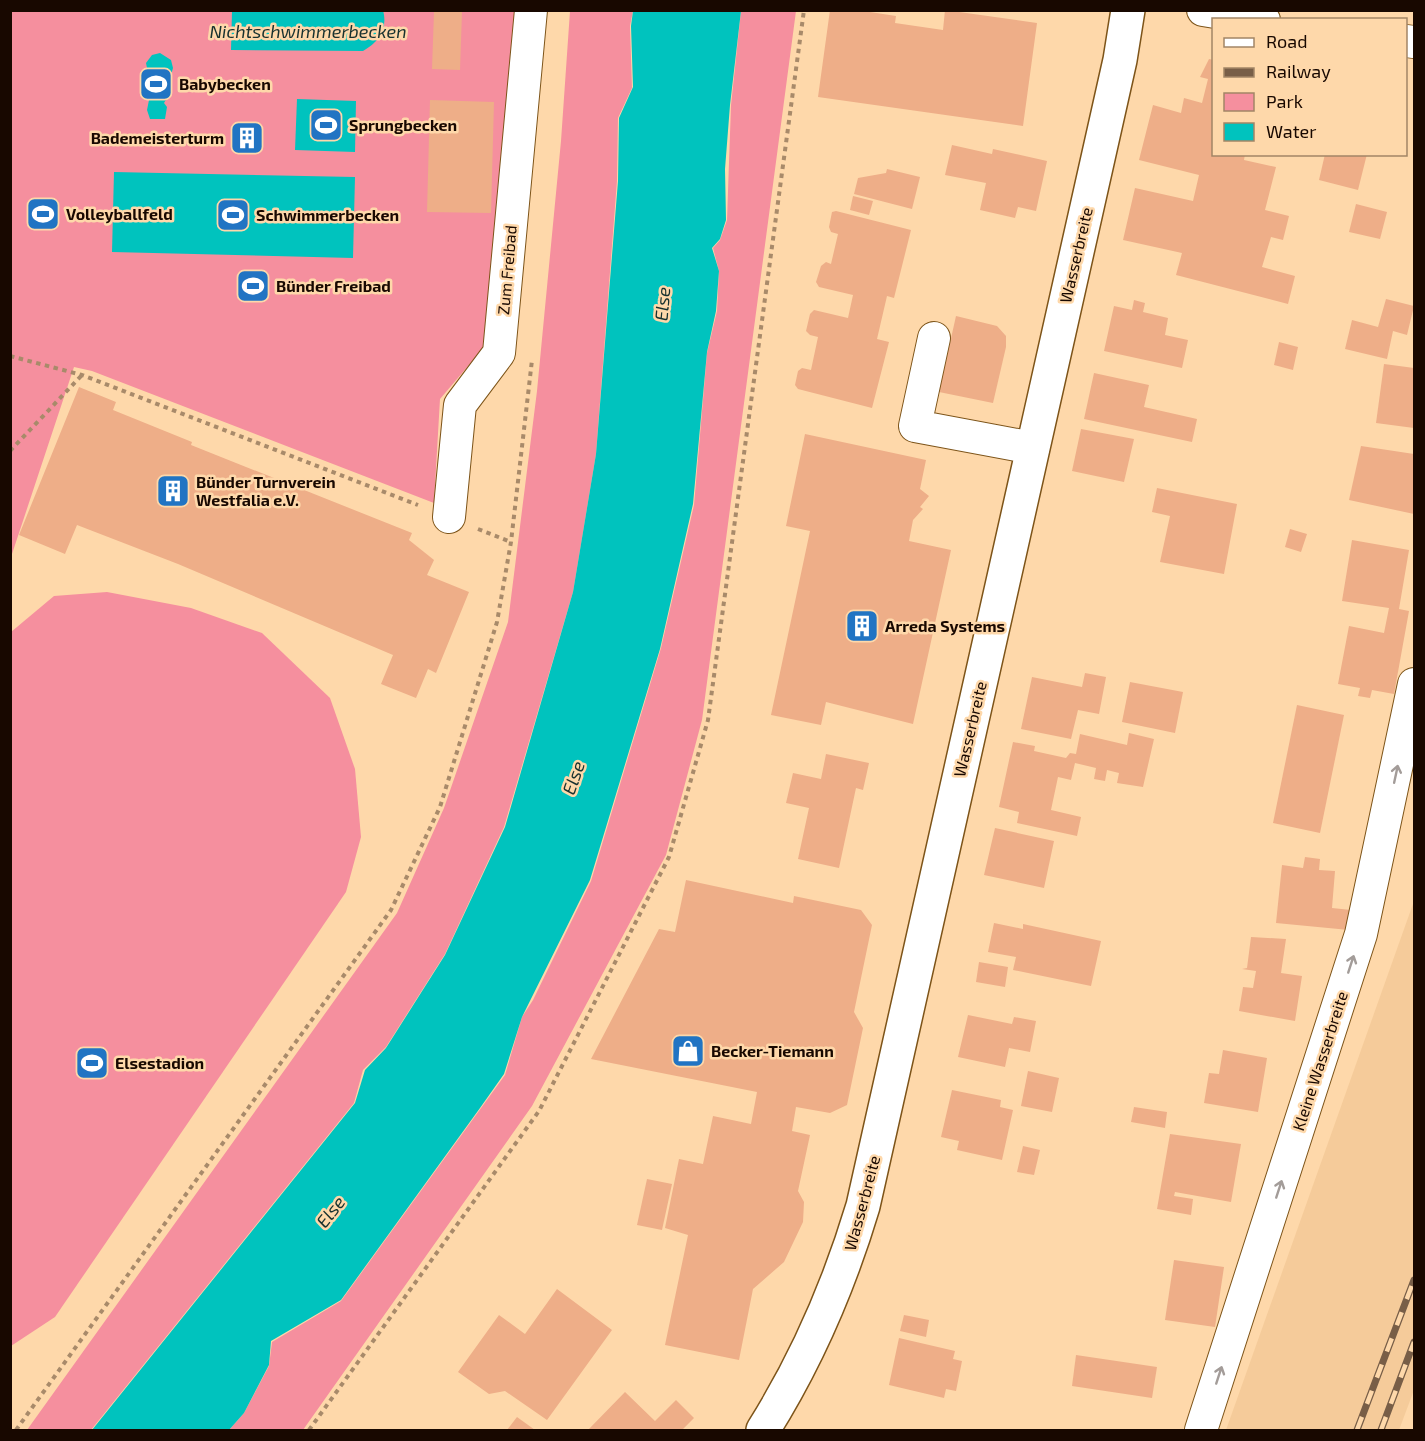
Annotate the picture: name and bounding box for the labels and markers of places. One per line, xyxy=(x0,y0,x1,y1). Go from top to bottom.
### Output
sports icon: Babybecken xyxy=(138,66,174,102)
place label: Babybecken xyxy=(179,74,271,94)
sports icon: Sprungbecken xyxy=(308,107,344,143)
place label: Sprungbecken xyxy=(349,115,457,134)
building icon: Bademeisterturm xyxy=(229,120,265,156)
place label: Bademeisterturm xyxy=(91,128,224,147)
sports icon: Volleyballfeld xyxy=(25,196,61,232)
sports icon: Schwimmerbecken xyxy=(215,197,251,233)
place label: Volleyballfeld xyxy=(66,204,173,224)
place label: Schwimmerbecken xyxy=(256,205,399,224)
sports icon: Bünder Freibad xyxy=(235,268,271,304)
place label: Bünder Freibad xyxy=(276,276,391,295)
place label: Bünder Turnverein Westfalia e.V. xyxy=(196,472,336,509)
building icon: Bünder Turnverein Westfalia e.V. xyxy=(155,473,191,509)
building icon: Arreda Systems xyxy=(844,608,880,644)
place label: Arreda Systems xyxy=(885,616,1005,636)
shop icon: Becker-Tiemann xyxy=(670,1033,706,1069)
place label: Becker-Tiemann xyxy=(711,1041,834,1060)
sports icon: Elsestadion xyxy=(74,1045,110,1081)
place label: Elsestadion xyxy=(115,1053,204,1072)

